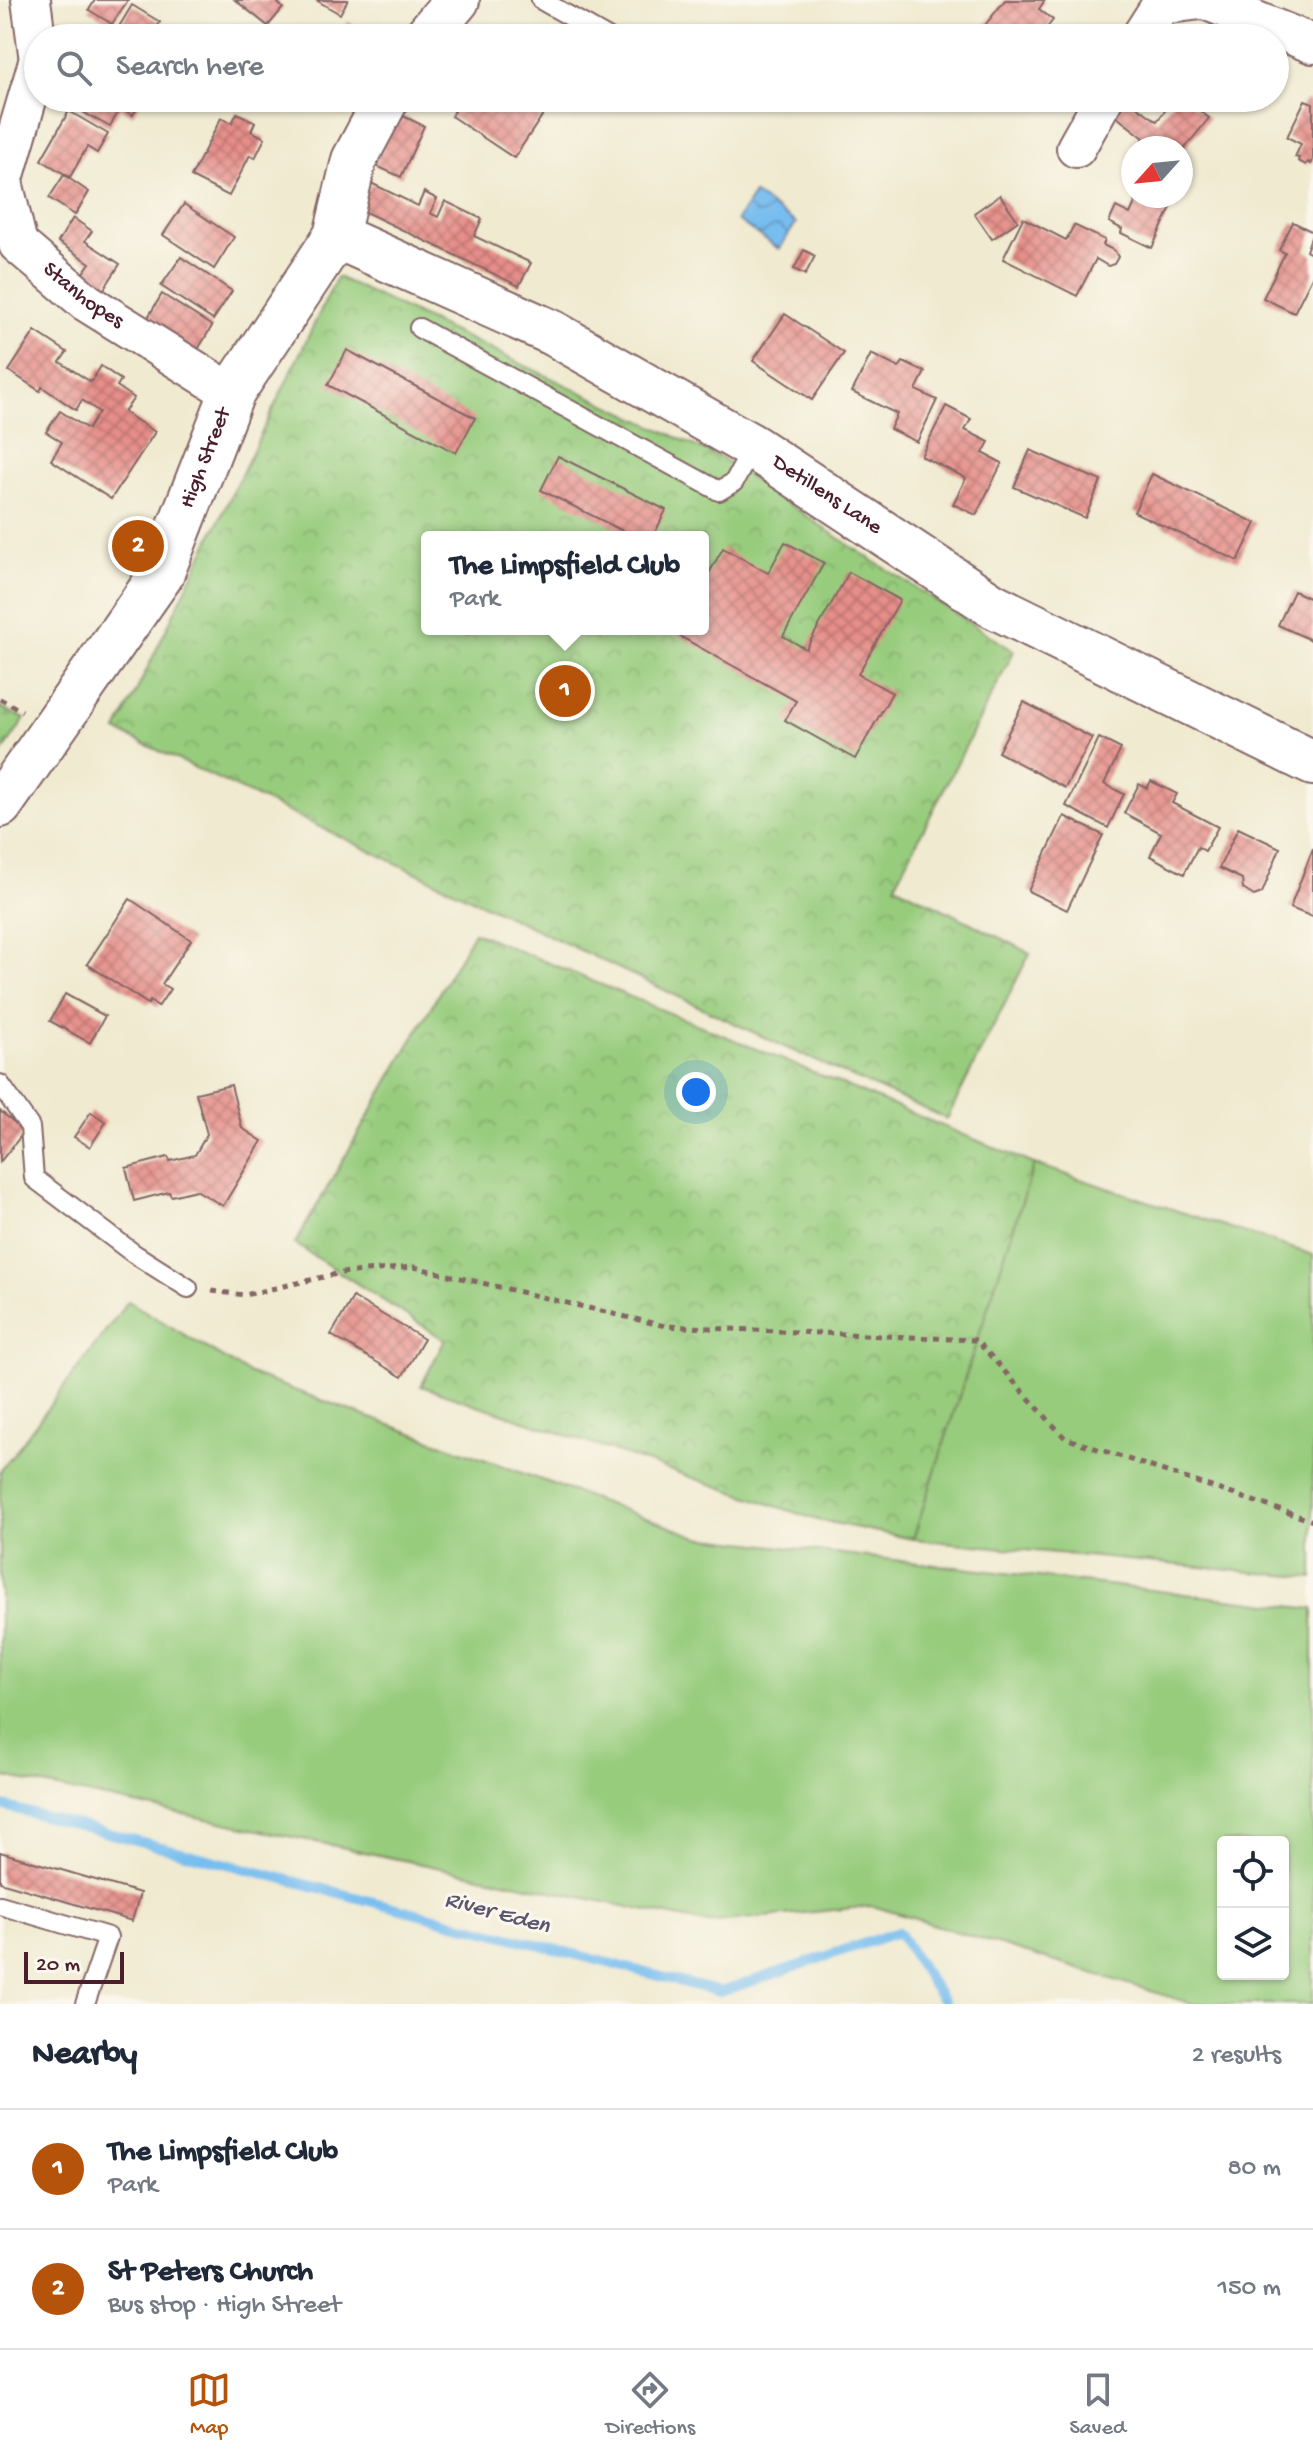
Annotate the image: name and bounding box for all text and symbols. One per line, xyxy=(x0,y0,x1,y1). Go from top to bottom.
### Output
search box xyxy=(24,24,1289,112)
icon: search xyxy=(52,46,96,90)
text: Search here xyxy=(116,51,264,86)
north arrow xyxy=(1121,136,1193,208)
street label: Stanhopes xyxy=(37,257,129,335)
street label: High Street xyxy=(175,403,239,512)
street label: Detillens Lane xyxy=(765,449,887,542)
pin: 2 xyxy=(112,516,164,576)
popup xyxy=(421,531,709,635)
text: The Limpsfield Club xyxy=(450,550,680,585)
text: Park xyxy=(450,585,500,616)
pin: 1 xyxy=(539,661,591,721)
your location xyxy=(676,1072,716,1112)
map controls xyxy=(1217,1836,1289,1980)
button: locate xyxy=(1217,1836,1289,1908)
water label: River Eden xyxy=(441,1886,553,1942)
button: layers xyxy=(1217,1908,1289,1980)
scale bar xyxy=(24,1948,124,1984)
text: 20 m xyxy=(36,1953,80,1979)
text: Nearby xyxy=(32,2036,137,2076)
text: 2 results xyxy=(1192,2041,1281,2072)
text: The Limpsfield Club xyxy=(108,2136,338,2171)
text: 1 xyxy=(53,2154,63,2185)
text: 80 m xyxy=(1227,2154,1281,2185)
text: Park xyxy=(108,2171,158,2202)
text: St Peters Church xyxy=(108,2256,313,2291)
text: 2 xyxy=(52,2274,64,2305)
text: 150 m xyxy=(1217,2274,1281,2305)
text: Bus stop · High Street xyxy=(108,2291,341,2322)
tab: Map xyxy=(187,2368,231,2442)
tab: Directions xyxy=(606,2368,695,2442)
tab: Saved xyxy=(1069,2368,1126,2442)

